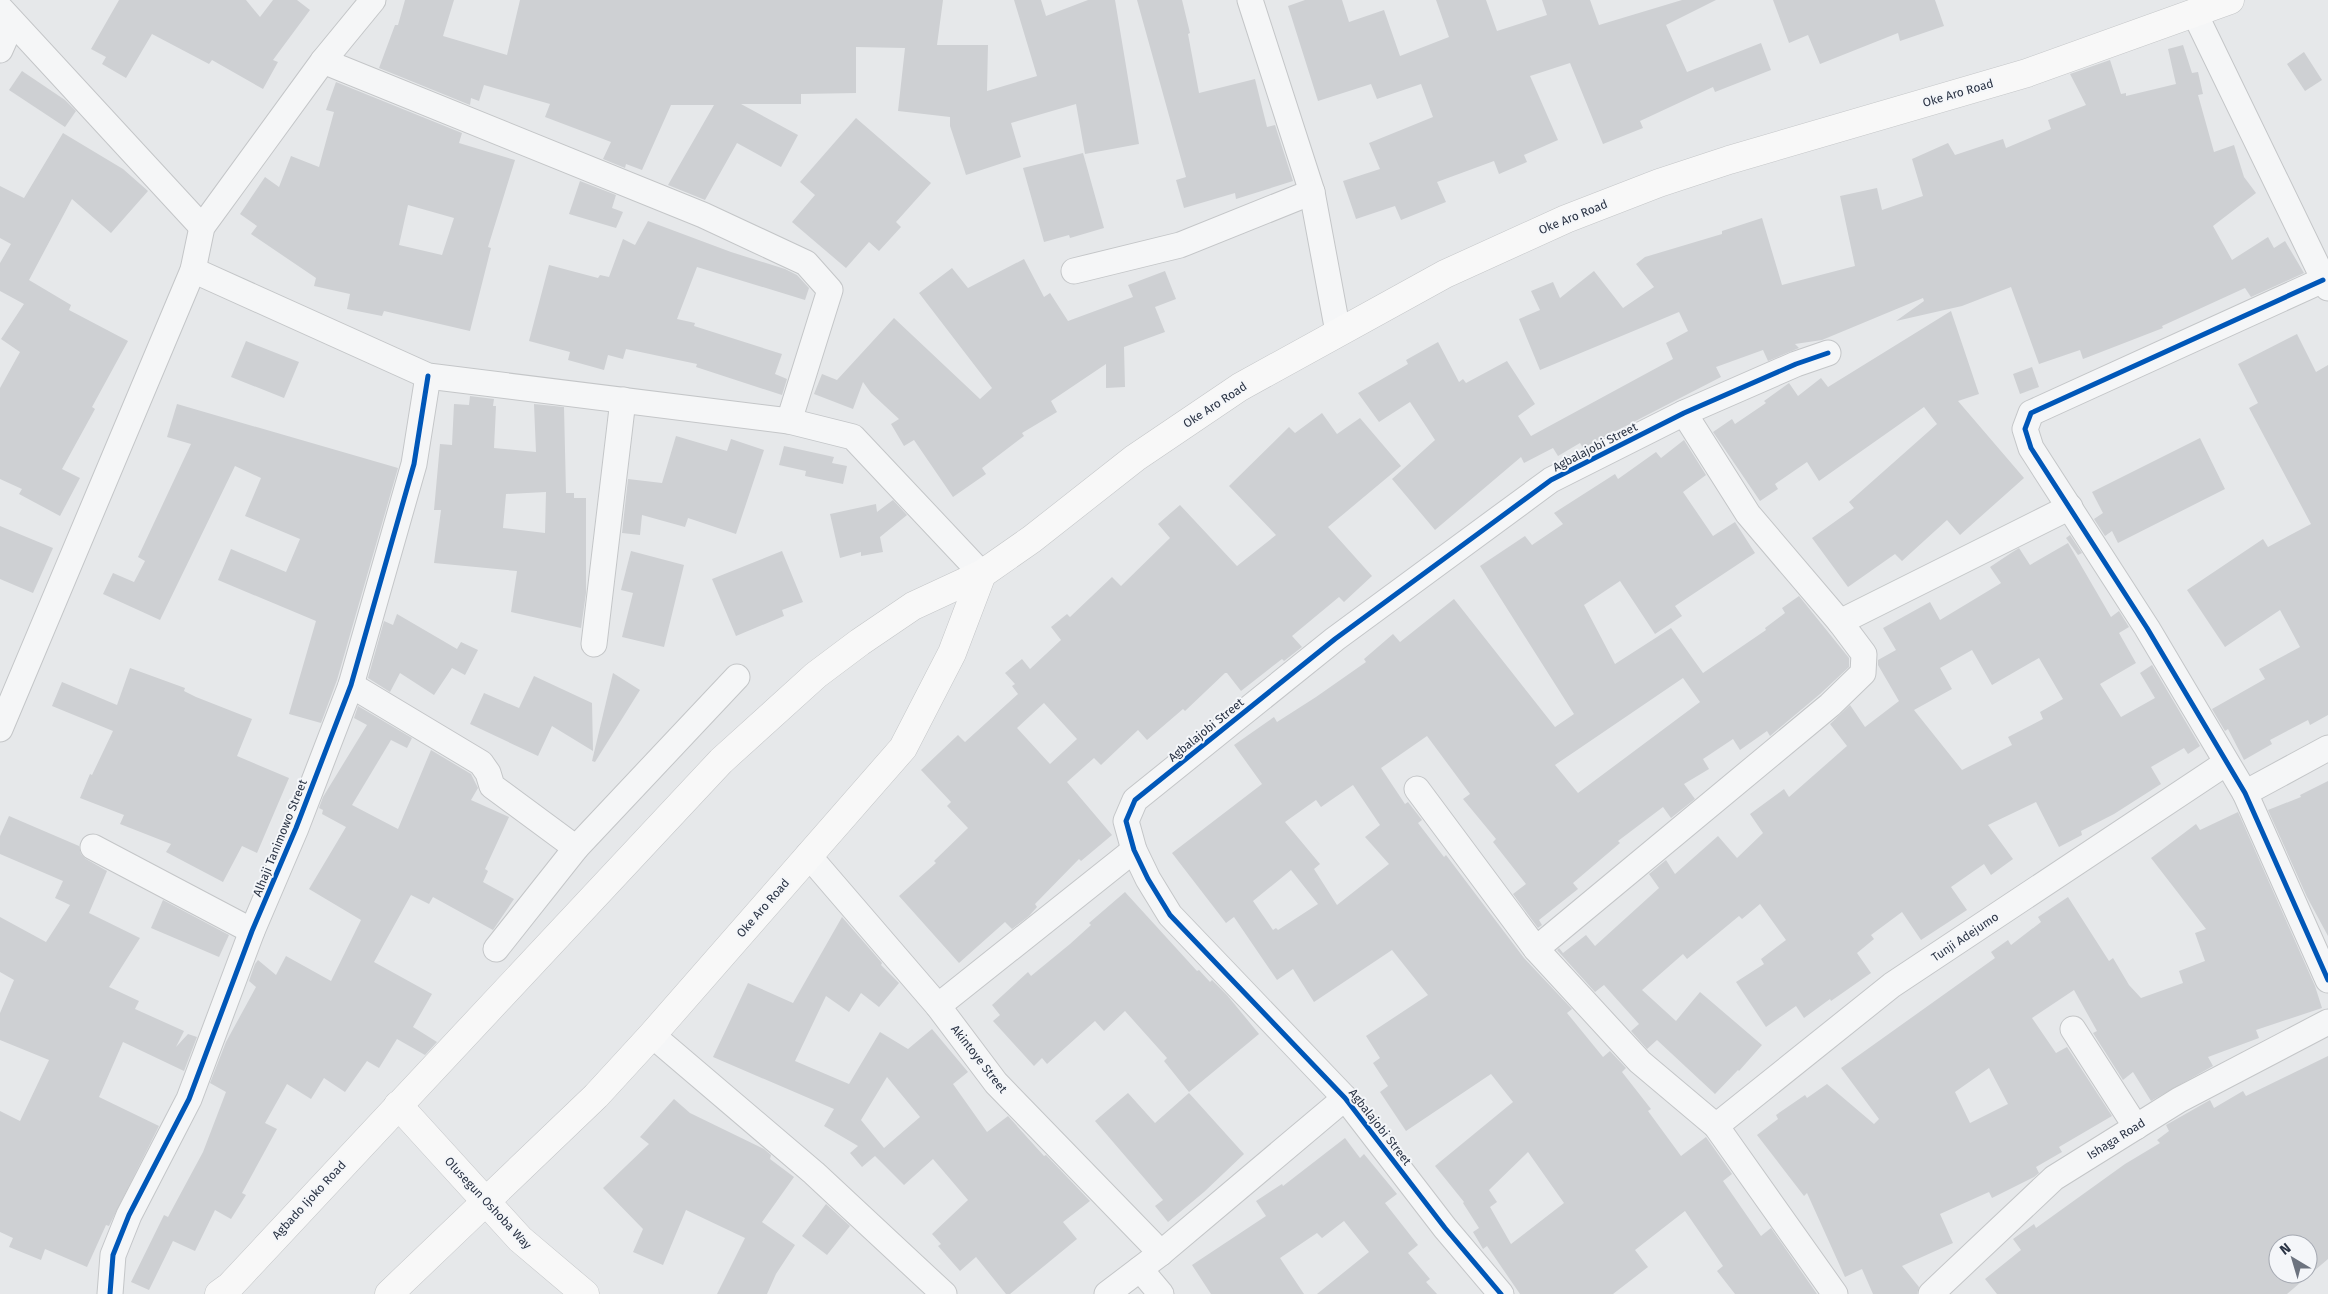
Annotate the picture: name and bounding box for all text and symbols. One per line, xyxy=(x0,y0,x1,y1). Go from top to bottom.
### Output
street label: Oke Aro Road xyxy=(1921,76,1995,110)
street label: Oke Aro Road xyxy=(1536,197,1610,237)
street label: Oke Aro Road xyxy=(1181,379,1249,431)
street label: Agbalajobi Street xyxy=(1550,419,1640,474)
street label: Agbalajobi Street xyxy=(1165,695,1247,765)
street label: Alhaji Tanimowo Street xyxy=(250,777,310,899)
street label: Oke Aro Road xyxy=(734,876,792,940)
street label: Tunji Adejumo xyxy=(1929,909,2001,965)
street label: Akintoye Street xyxy=(948,1022,1010,1096)
street label: Agbalajobi Street xyxy=(1346,1086,1415,1168)
street label: Ishaga Road xyxy=(2084,1116,2148,1162)
street label: Olusegun Oshoba Way xyxy=(442,1154,534,1252)
street label: Agbado Ijoko Road xyxy=(269,1158,349,1242)
north arrow xyxy=(2268,1234,2318,1284)
text: N xyxy=(2276,1240,2294,1259)

